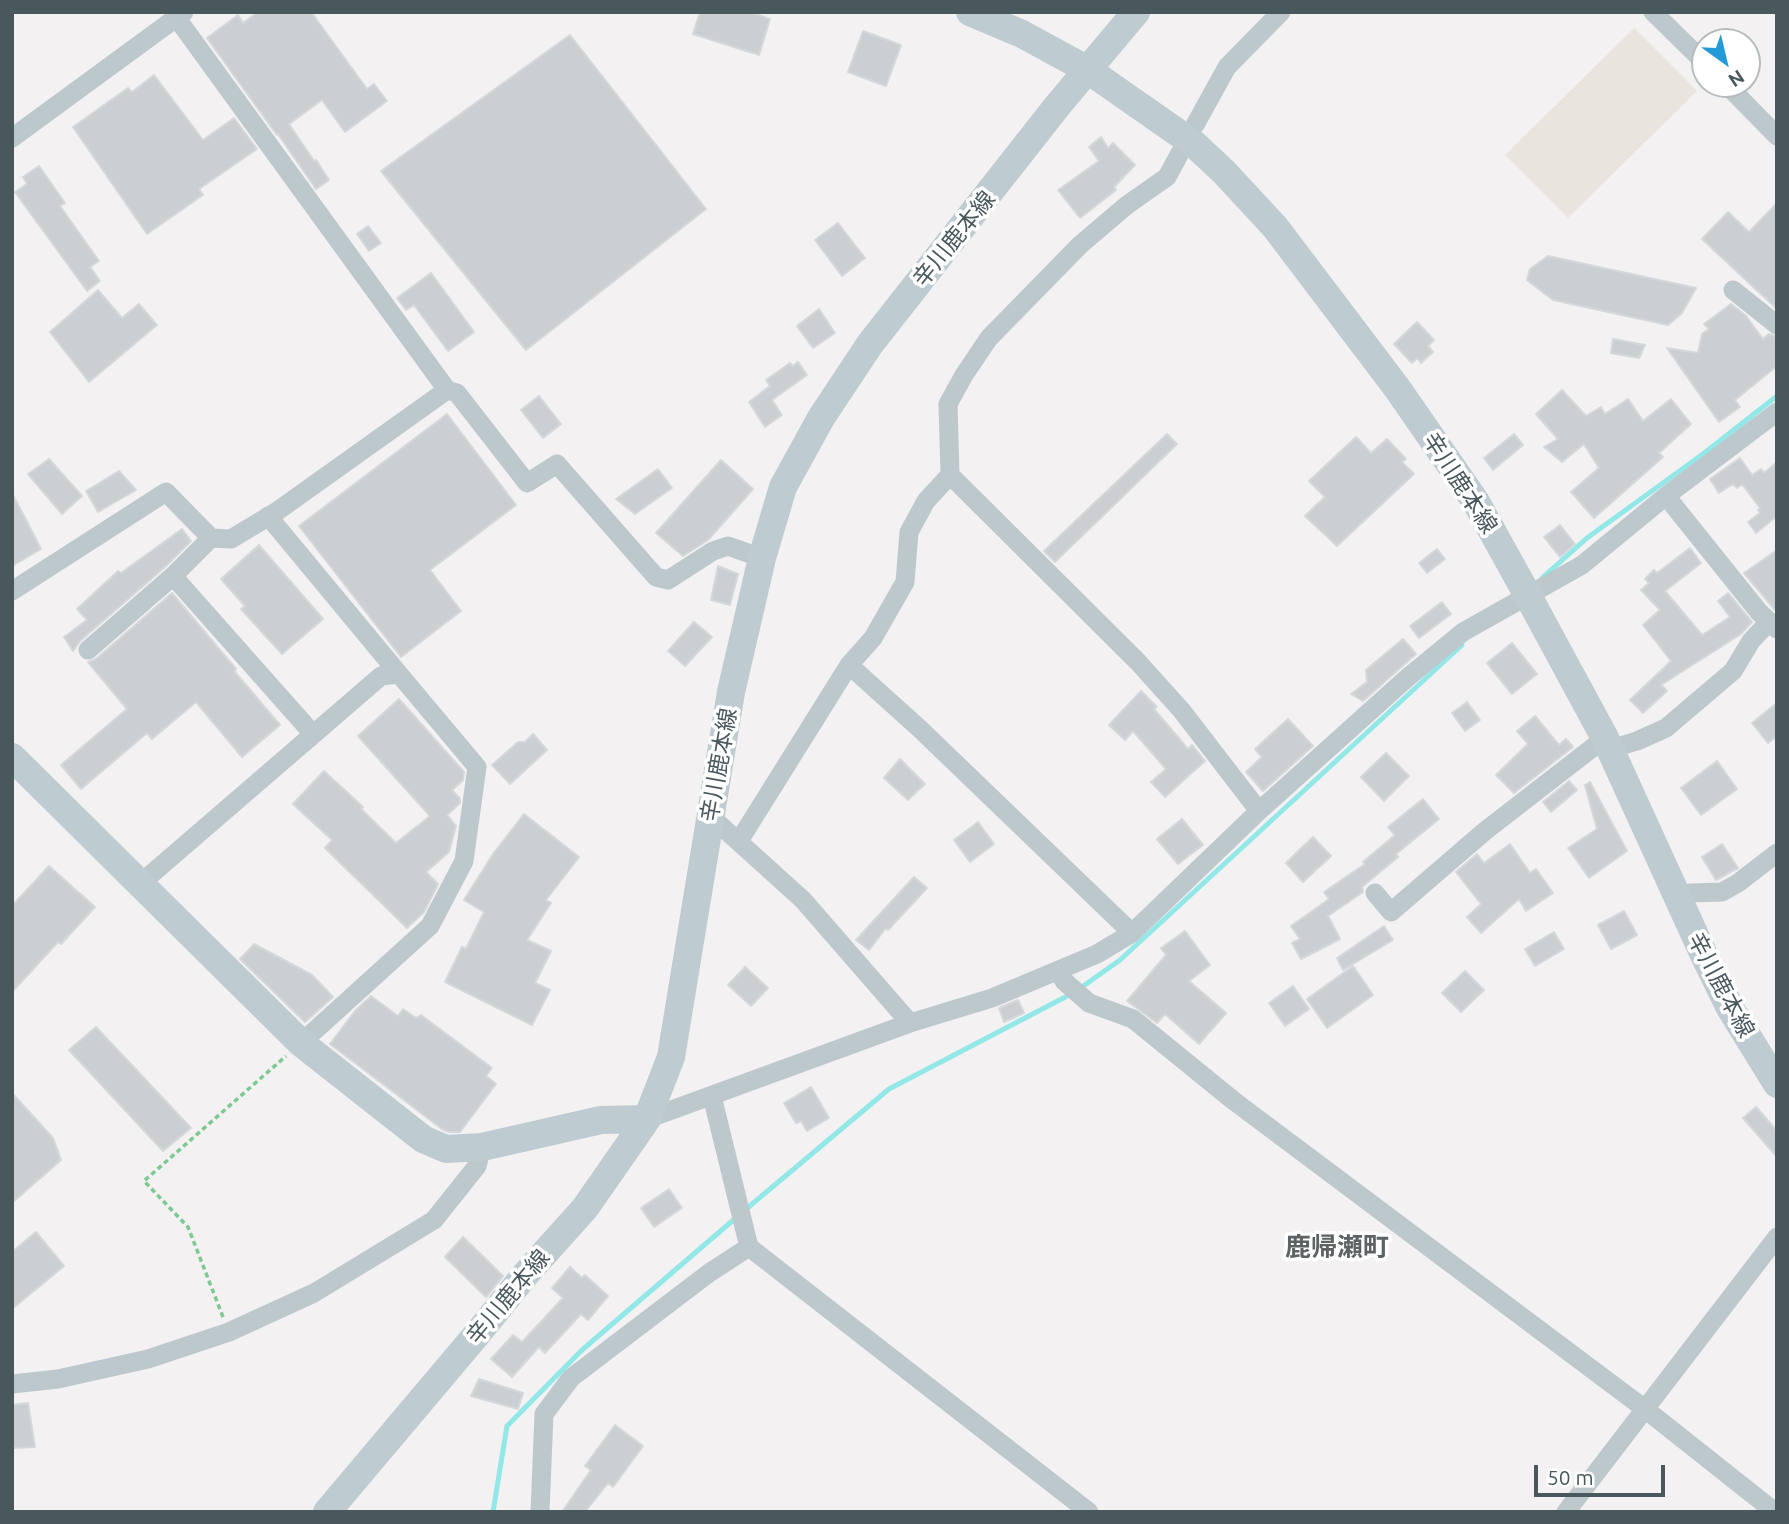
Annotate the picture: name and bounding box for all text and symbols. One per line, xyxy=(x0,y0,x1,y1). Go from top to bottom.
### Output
north arrow xyxy=(1691,28,1761,98)
text: N xyxy=(1725,66,1749,92)
street label: 辛川鹿本線 xyxy=(907,186,1001,292)
street label: 辛川鹿本線 xyxy=(1417,427,1503,539)
street label: 辛川鹿本線 xyxy=(695,706,743,824)
street label: 辛川鹿本線 xyxy=(1682,928,1760,1042)
district label: 鹿帰瀬町 xyxy=(1285,1231,1389,1263)
street label: 辛川鹿本線 xyxy=(460,1244,556,1350)
scale bar xyxy=(1537,1450,1668,1494)
text: 50 m xyxy=(1547,1465,1594,1489)

